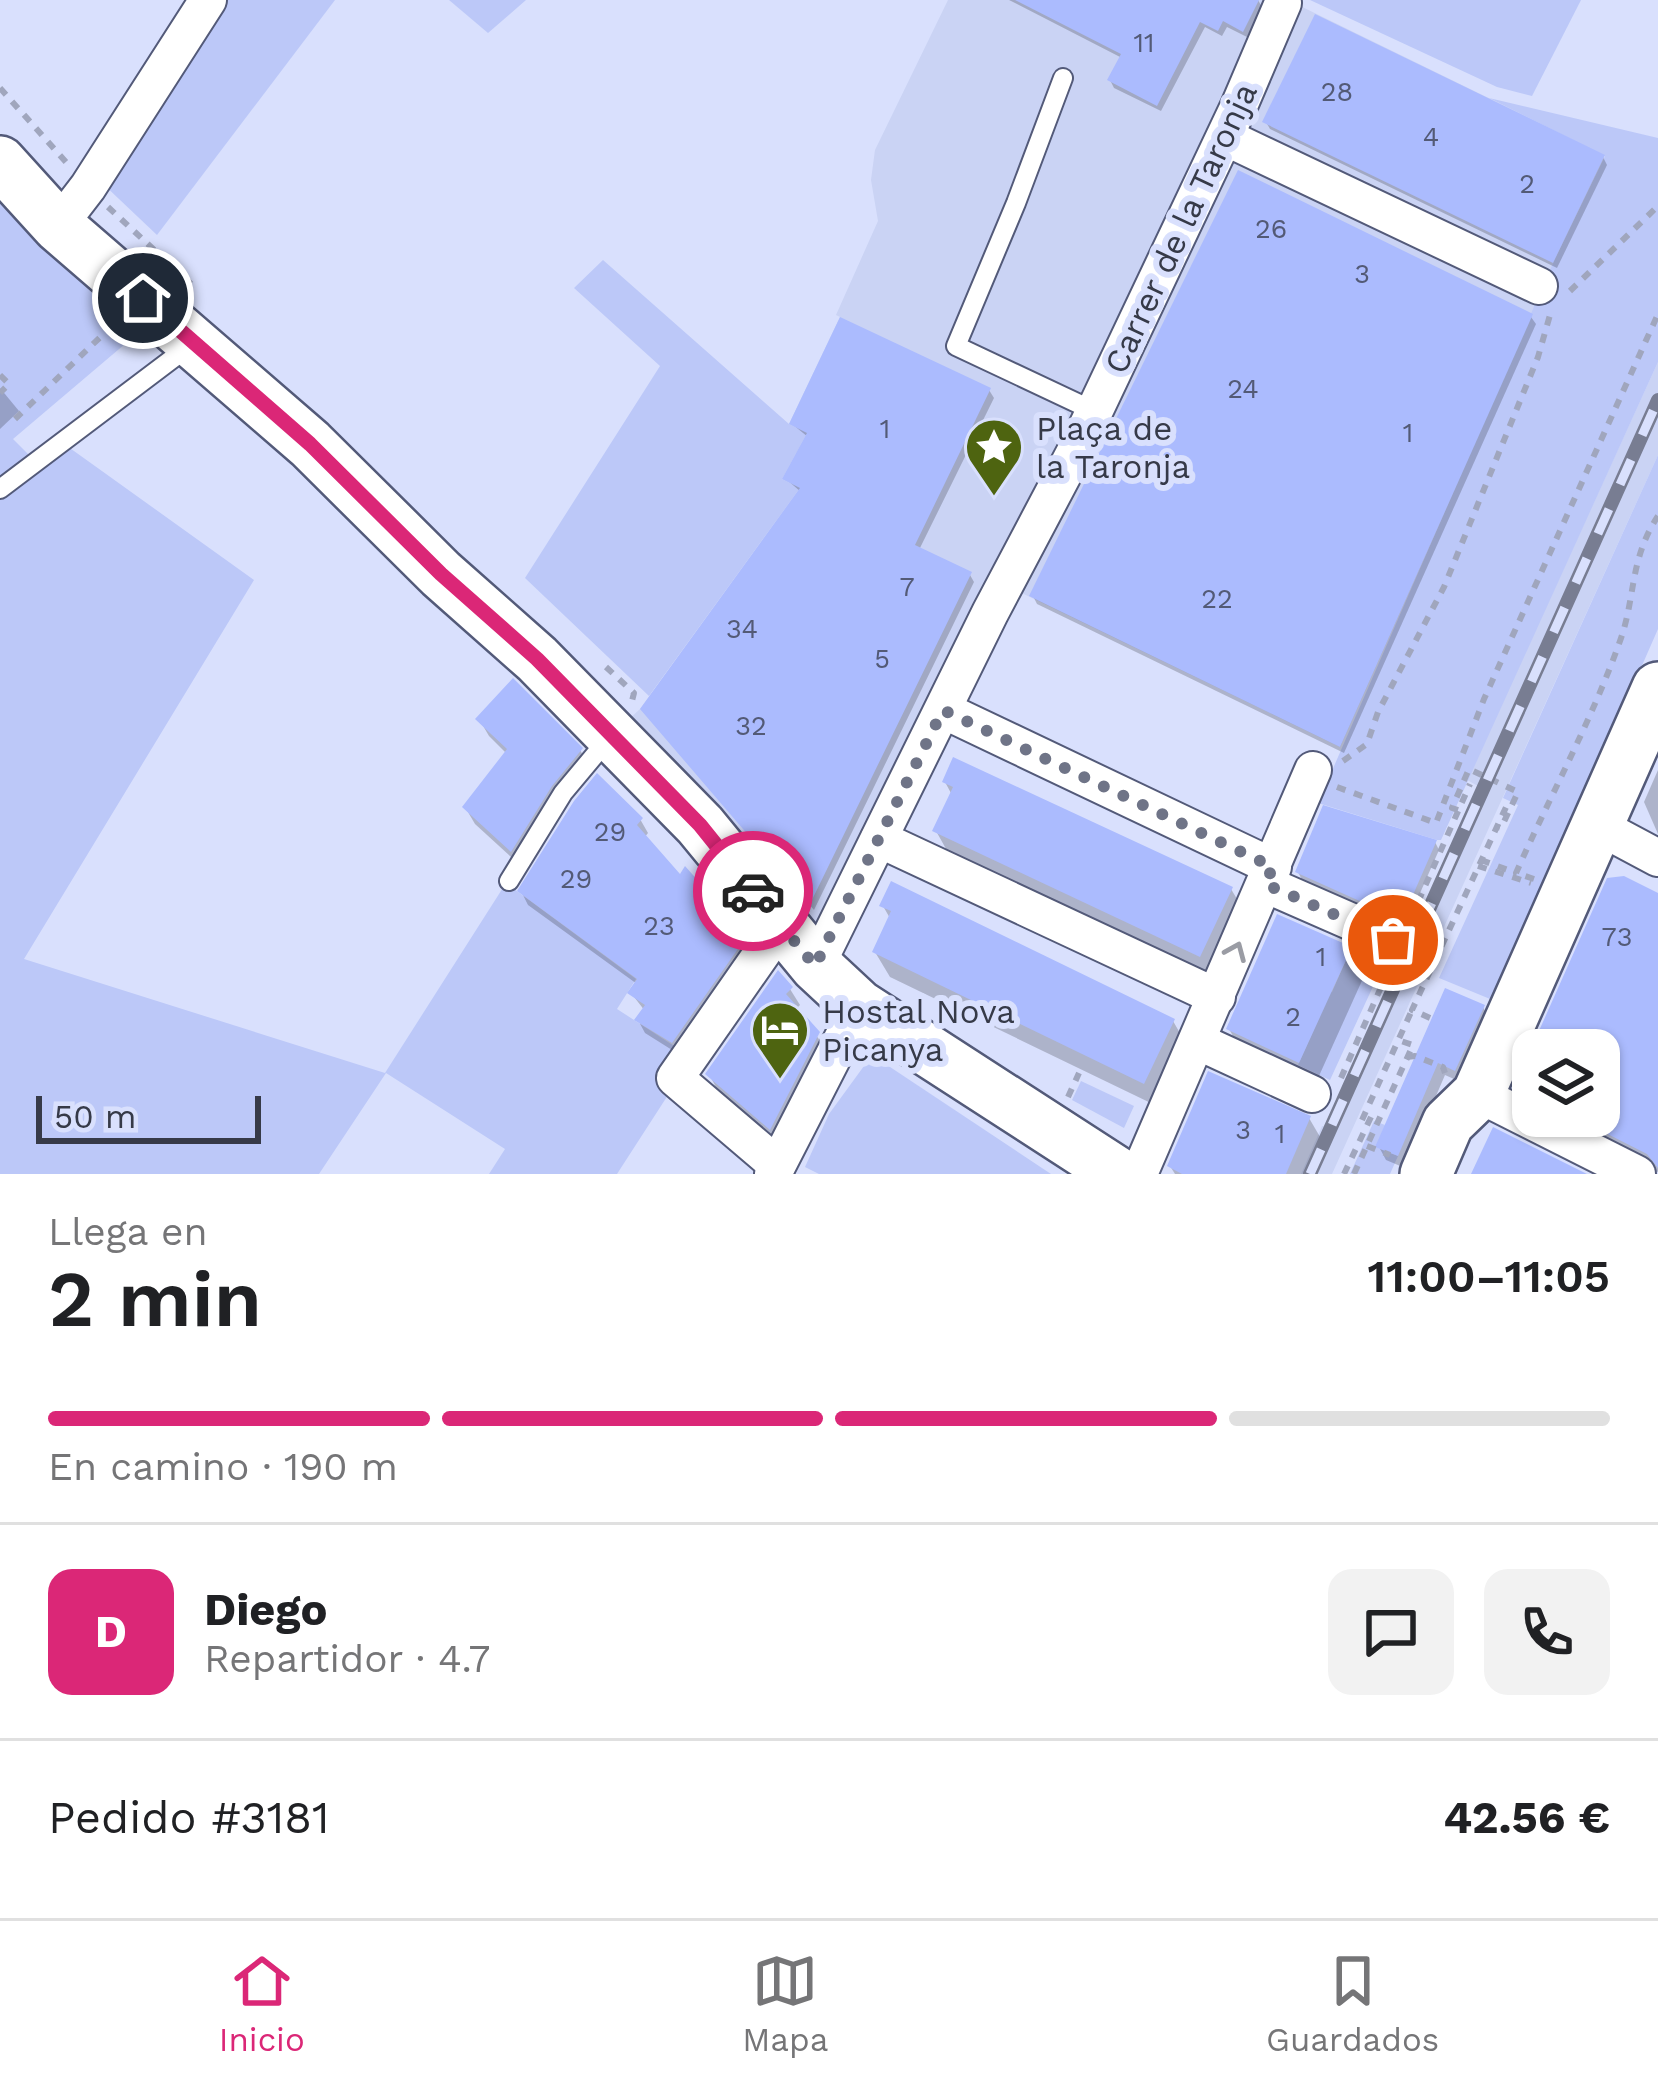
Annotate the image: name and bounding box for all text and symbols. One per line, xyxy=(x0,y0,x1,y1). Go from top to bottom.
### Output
house number: 11 xyxy=(1133,27,1155,59)
house number: 28 xyxy=(1321,76,1353,108)
street label: Carrer de la Taronja xyxy=(1096,77,1265,380)
house number: 4 xyxy=(1423,121,1439,153)
house number: 2 xyxy=(1519,168,1535,200)
house number: 26 xyxy=(1255,213,1287,245)
pin xyxy=(92,247,194,349)
house number: 3 xyxy=(1354,258,1370,290)
icon: home xyxy=(110,265,176,331)
house number: 24 xyxy=(1227,373,1259,405)
place label: Plaça de la Taronja xyxy=(1036,409,1190,486)
house number: 1 xyxy=(880,413,890,445)
place icon: Plaça de la Taronja xyxy=(963,416,1025,498)
house number: 1 xyxy=(1403,417,1413,449)
house number: 7 xyxy=(899,571,915,603)
house number: 22 xyxy=(1201,583,1233,615)
house number: 34 xyxy=(726,613,758,645)
house number: 5 xyxy=(874,643,890,675)
house number: 32 xyxy=(735,710,767,742)
house number: 29 xyxy=(594,816,626,848)
courier xyxy=(693,831,813,951)
icon: car xyxy=(720,858,786,924)
house number: 29 xyxy=(560,863,592,895)
pin xyxy=(1342,889,1444,991)
icon: bag xyxy=(1360,907,1426,973)
house number: 23 xyxy=(643,910,675,942)
house number: 73 xyxy=(1602,921,1632,953)
house number: 1 xyxy=(1316,941,1326,973)
one-way arrow xyxy=(1222,942,1246,964)
place label: Hostal Nova Picanya xyxy=(822,992,1015,1069)
hotel icon: Hostal Nova Picanya xyxy=(749,999,811,1081)
house number: 2 xyxy=(1285,1001,1301,1033)
map controls xyxy=(1512,1029,1620,1137)
button: layers xyxy=(1512,1029,1620,1137)
scale bar xyxy=(36,1090,261,1143)
text: 50 m xyxy=(54,1097,136,1136)
house number: 3 xyxy=(1235,1114,1251,1146)
house number: 1 xyxy=(1275,1118,1285,1150)
text: Llega en xyxy=(48,1209,208,1254)
text: 11:00–11:05 xyxy=(1367,1250,1610,1303)
text: 2 min xyxy=(48,1253,262,1345)
text: En camino · 190 m xyxy=(48,1444,398,1489)
button: chat xyxy=(1328,1569,1454,1695)
button: phone xyxy=(1484,1569,1610,1695)
text: Diego xyxy=(204,1583,328,1636)
text: D xyxy=(95,1605,127,1658)
text: Repartidor · 4.7 xyxy=(204,1636,490,1681)
text: Pedido #3181 xyxy=(48,1791,330,1844)
text: 42.56 € xyxy=(1443,1791,1610,1844)
tab: Inicio xyxy=(219,1948,305,2059)
tab: Mapa xyxy=(742,1948,828,2059)
tab: Guardados xyxy=(1266,1948,1439,2059)

